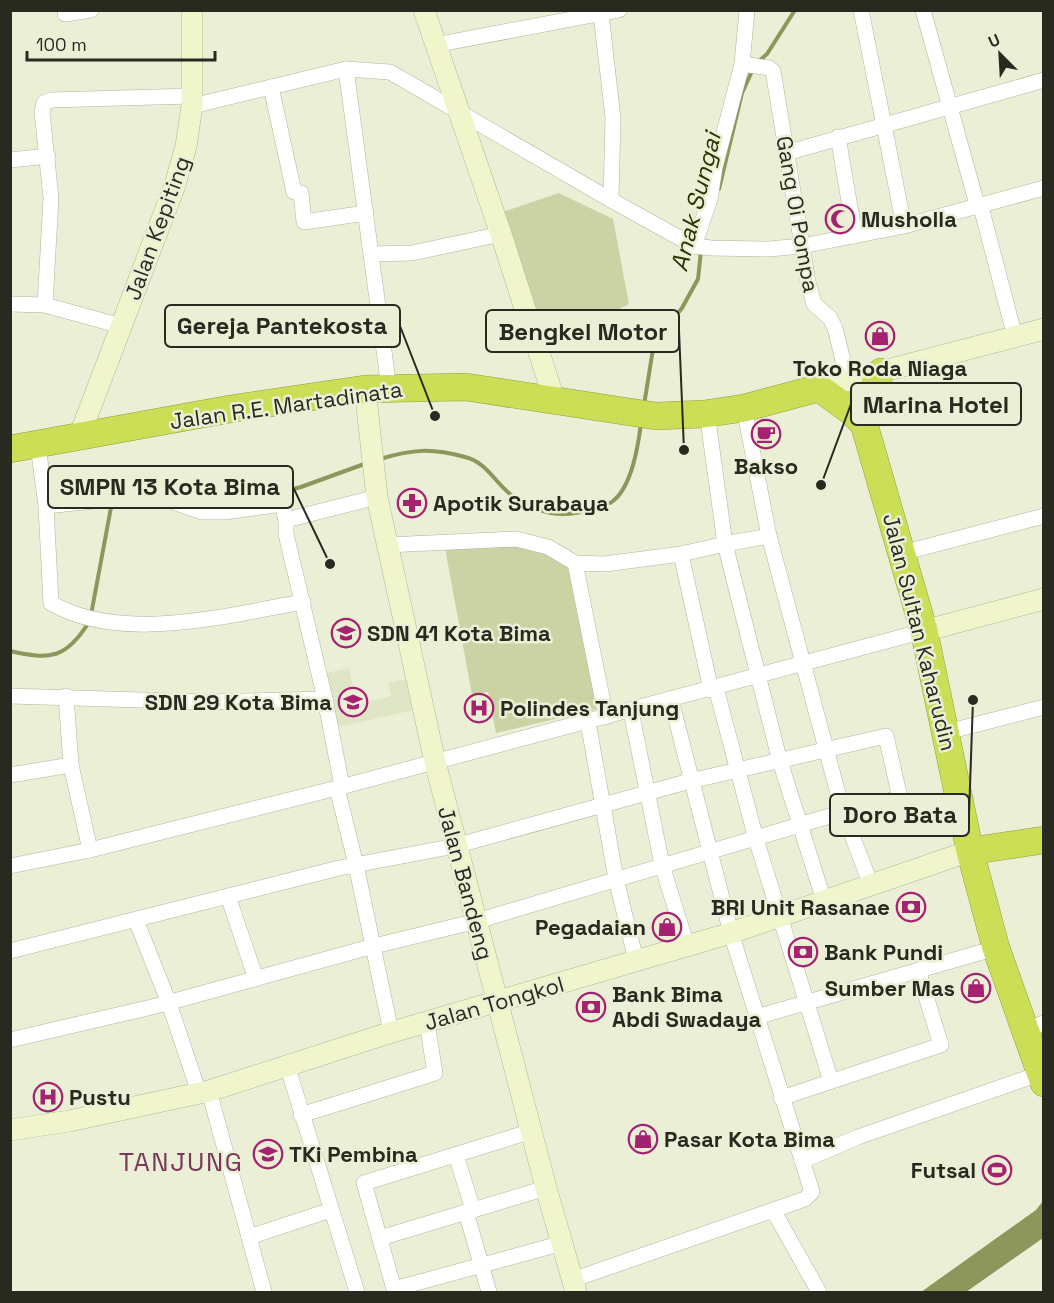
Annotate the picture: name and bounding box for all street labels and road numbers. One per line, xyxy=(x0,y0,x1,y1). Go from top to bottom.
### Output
street label: Gang Oi Pompa xyxy=(770,134,826,295)
street label: Jalan Kepiting xyxy=(118,152,196,304)
street label: Jalan R.E. Martadinata xyxy=(168,375,405,435)
street label: Jalan Sultan Kaharudin xyxy=(877,510,963,754)
street label: Jalan Bandeng xyxy=(432,803,500,963)
street label: Jalan Tongkol xyxy=(421,970,567,1036)

